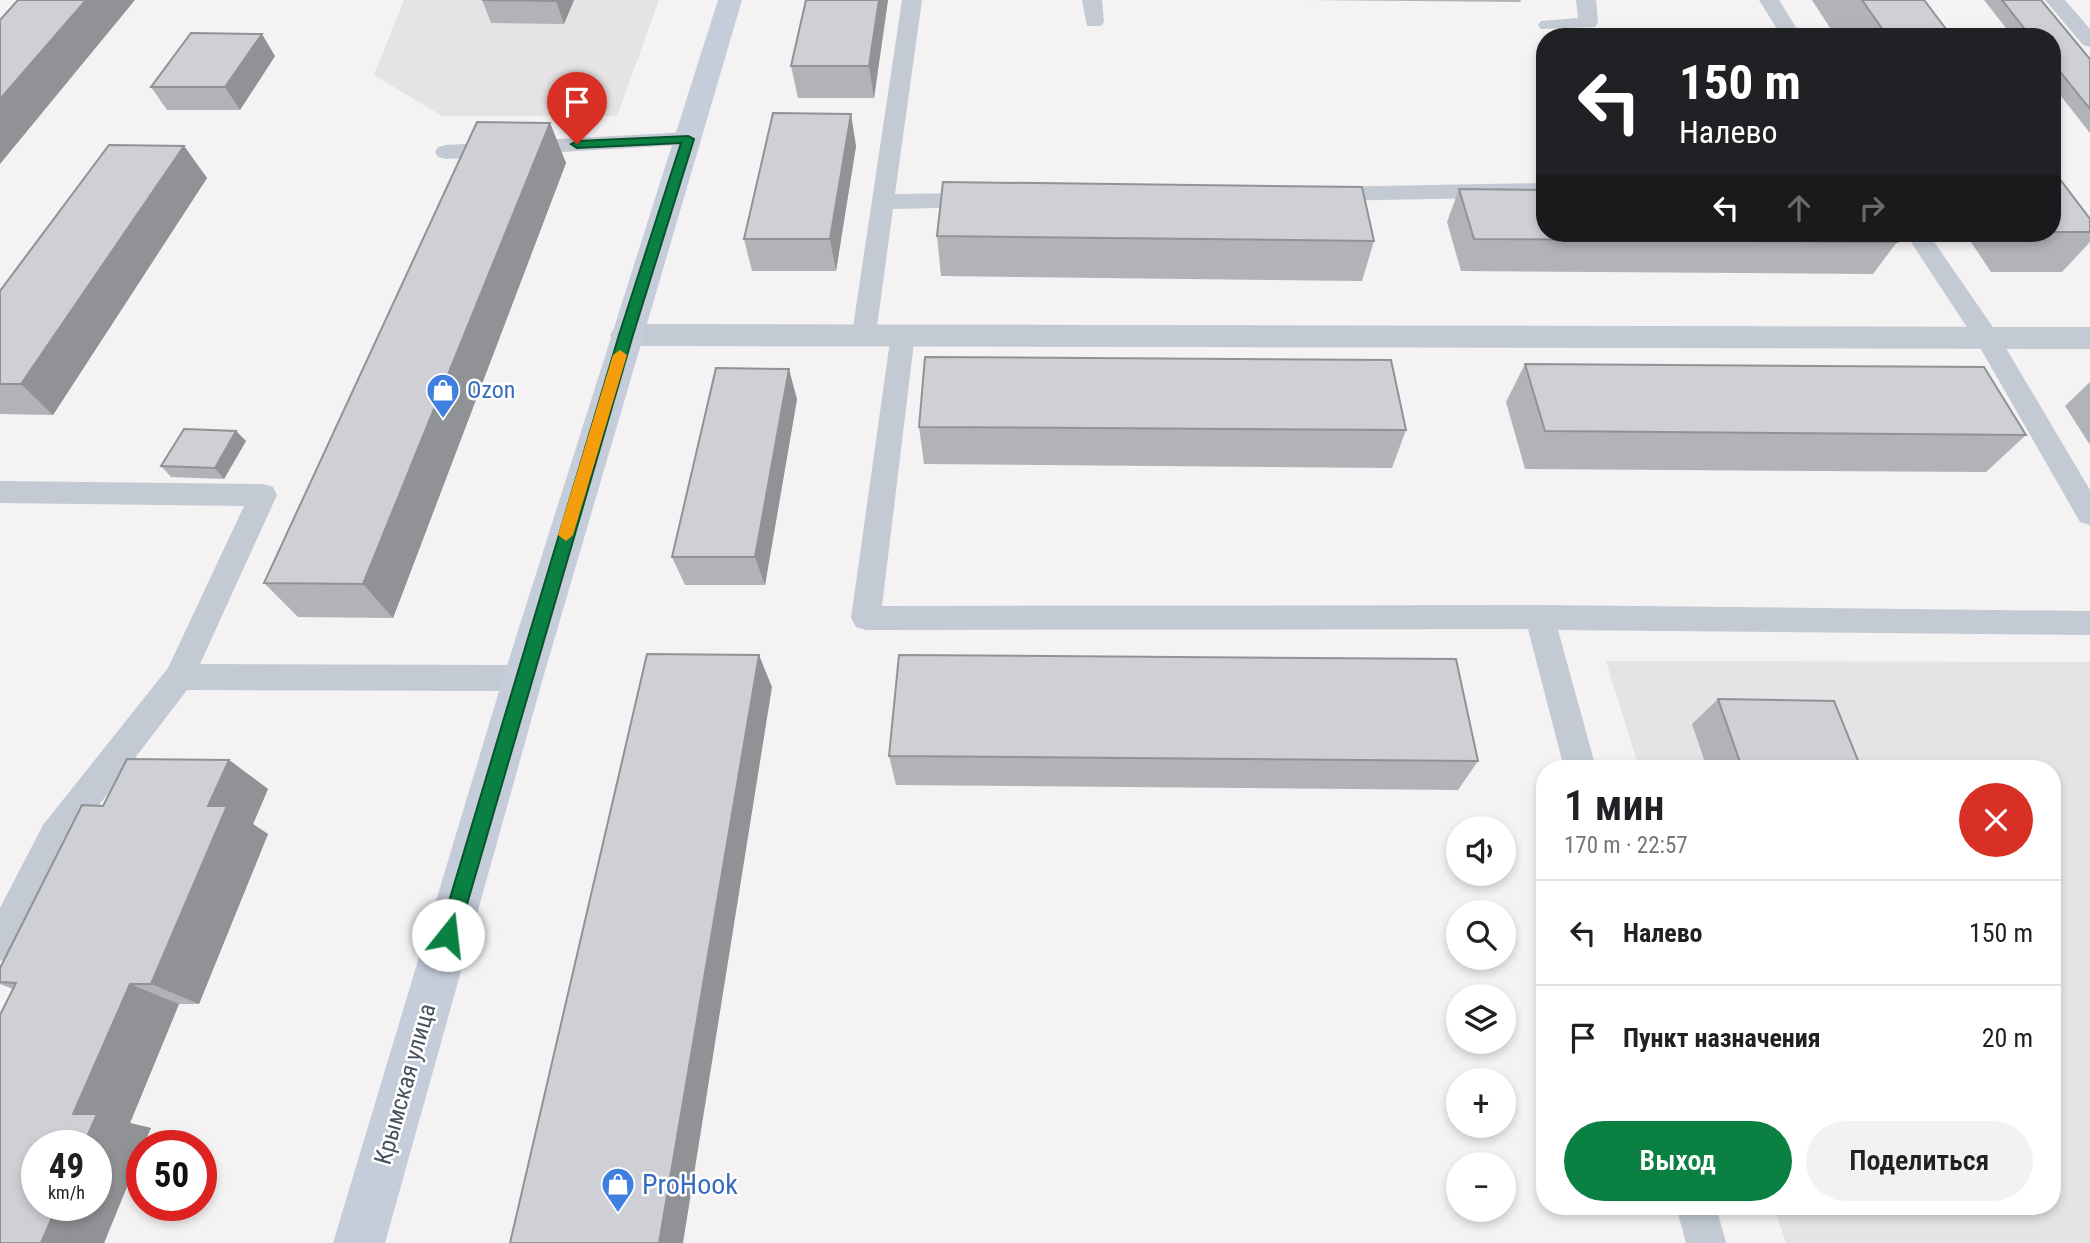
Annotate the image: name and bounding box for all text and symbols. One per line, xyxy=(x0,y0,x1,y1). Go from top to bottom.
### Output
text: 150 m xyxy=(1679,54,1801,111)
icon: left xyxy=(1564,56,1655,147)
pin xyxy=(547,72,607,144)
icon: arrive xyxy=(558,83,596,121)
text: Налево xyxy=(1679,113,1778,151)
icon: left xyxy=(1707,189,1745,227)
icon: ahead xyxy=(1780,189,1818,227)
icon: right xyxy=(1853,189,1891,227)
shop icon: Ozon xyxy=(424,371,462,420)
place label: Ozon xyxy=(467,376,515,404)
text: 1 мин xyxy=(1564,781,1665,830)
button: close xyxy=(1959,783,2033,857)
map controls xyxy=(1446,816,1516,1222)
button: sound xyxy=(1446,816,1516,886)
text: 170 m · 22:57 xyxy=(1564,832,1688,859)
position arrow xyxy=(411,898,485,972)
button: search xyxy=(1446,900,1516,970)
icon: left xyxy=(1564,914,1602,952)
text: Налево xyxy=(1623,918,1703,948)
text: 150 m xyxy=(1969,918,2033,948)
button: layers xyxy=(1446,984,1516,1054)
street label: Крымская улица xyxy=(369,1000,441,1168)
icon: arrive xyxy=(1564,1019,1602,1057)
text: Пункт назначения xyxy=(1623,1023,1821,1053)
text: 20 m xyxy=(1982,1023,2033,1053)
button: + xyxy=(1446,1068,1516,1138)
button: Выход xyxy=(1564,1121,1792,1201)
button: Поделиться xyxy=(1806,1121,2033,1201)
speed limit sign: 50 xyxy=(126,1130,217,1221)
text: 49 xyxy=(49,1146,84,1187)
button: − xyxy=(1446,1152,1516,1222)
shop icon: ProHook xyxy=(599,1165,637,1214)
place label: ProHook xyxy=(642,1168,738,1201)
text: km/h xyxy=(48,1182,85,1203)

